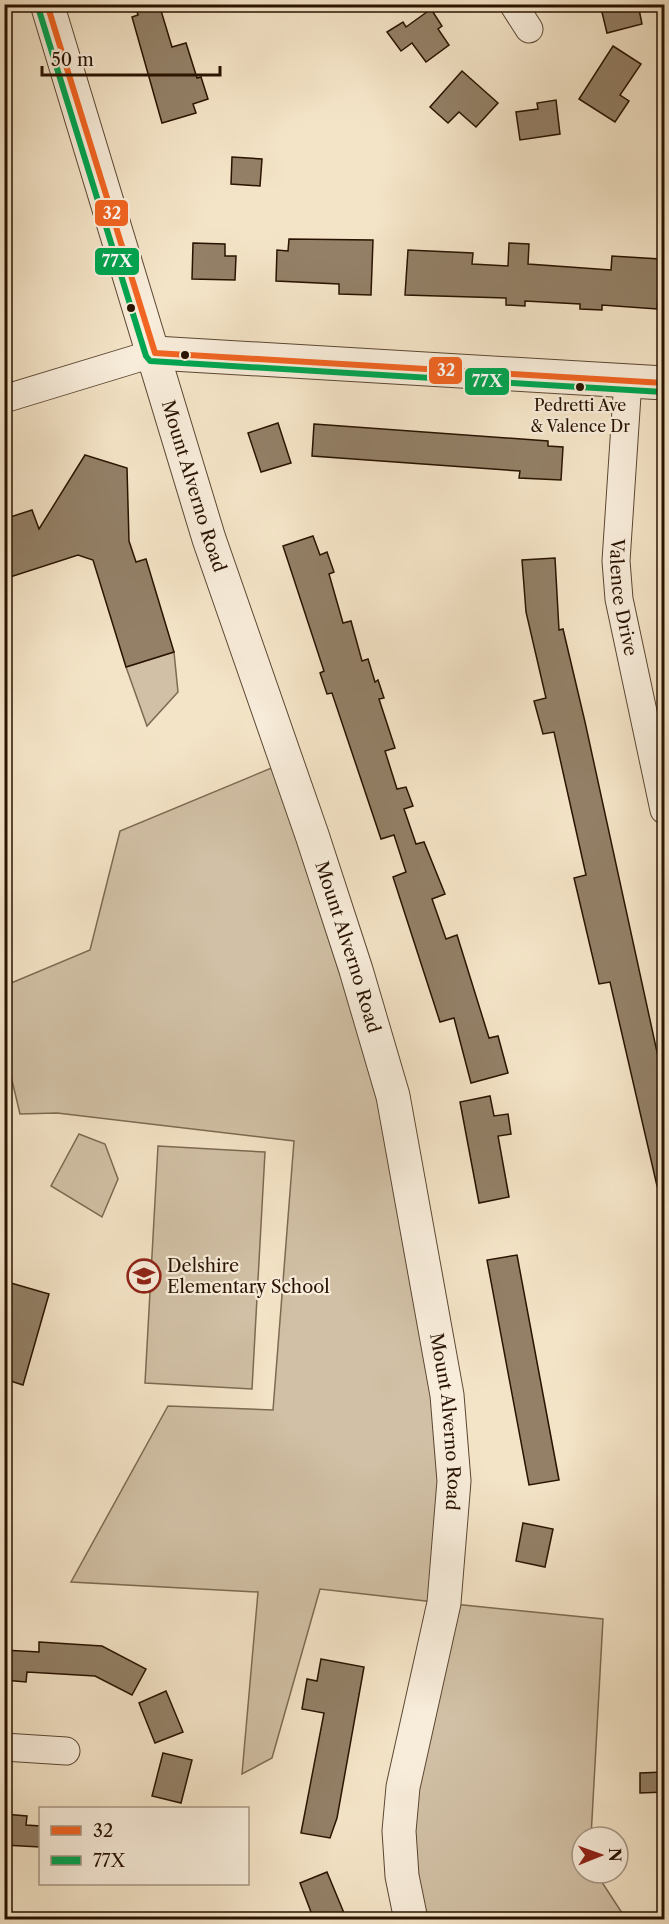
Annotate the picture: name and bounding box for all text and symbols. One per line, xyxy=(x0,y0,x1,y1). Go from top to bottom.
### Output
scale bar xyxy=(42,39,220,77)
text: 50 m xyxy=(51,49,94,71)
line badge: 32 xyxy=(94,199,129,227)
text: 32 xyxy=(103,203,121,223)
line badge: 77X xyxy=(94,247,140,276)
text: 77X xyxy=(102,251,133,271)
unlabelled marker xyxy=(125,302,137,314)
unlabelled marker xyxy=(179,349,191,361)
line badge: 32 xyxy=(428,356,463,385)
text: 32 xyxy=(437,360,455,380)
line badge: 77X xyxy=(464,367,510,396)
text: 77X xyxy=(472,371,503,391)
marker: Pedretti Ave & Valence Dr xyxy=(574,381,586,393)
place label: Pedretti Ave & Valence Dr xyxy=(530,395,630,436)
street label: Mount Alverno Road xyxy=(157,398,231,575)
street label: Valence Drive xyxy=(605,537,642,658)
street label: Mount Alverno Road xyxy=(310,858,385,1035)
place label: Delshire Elementary School xyxy=(167,1255,330,1298)
school or university icon: Delshire Elementary School xyxy=(126,1258,162,1294)
street label: Mount Alverno Road xyxy=(425,1331,465,1511)
legend xyxy=(39,1807,249,1885)
text: 32 xyxy=(93,1820,113,1842)
north arrow xyxy=(570,1825,630,1885)
text: N xyxy=(605,1848,625,1862)
text: 77X xyxy=(93,1850,126,1872)

